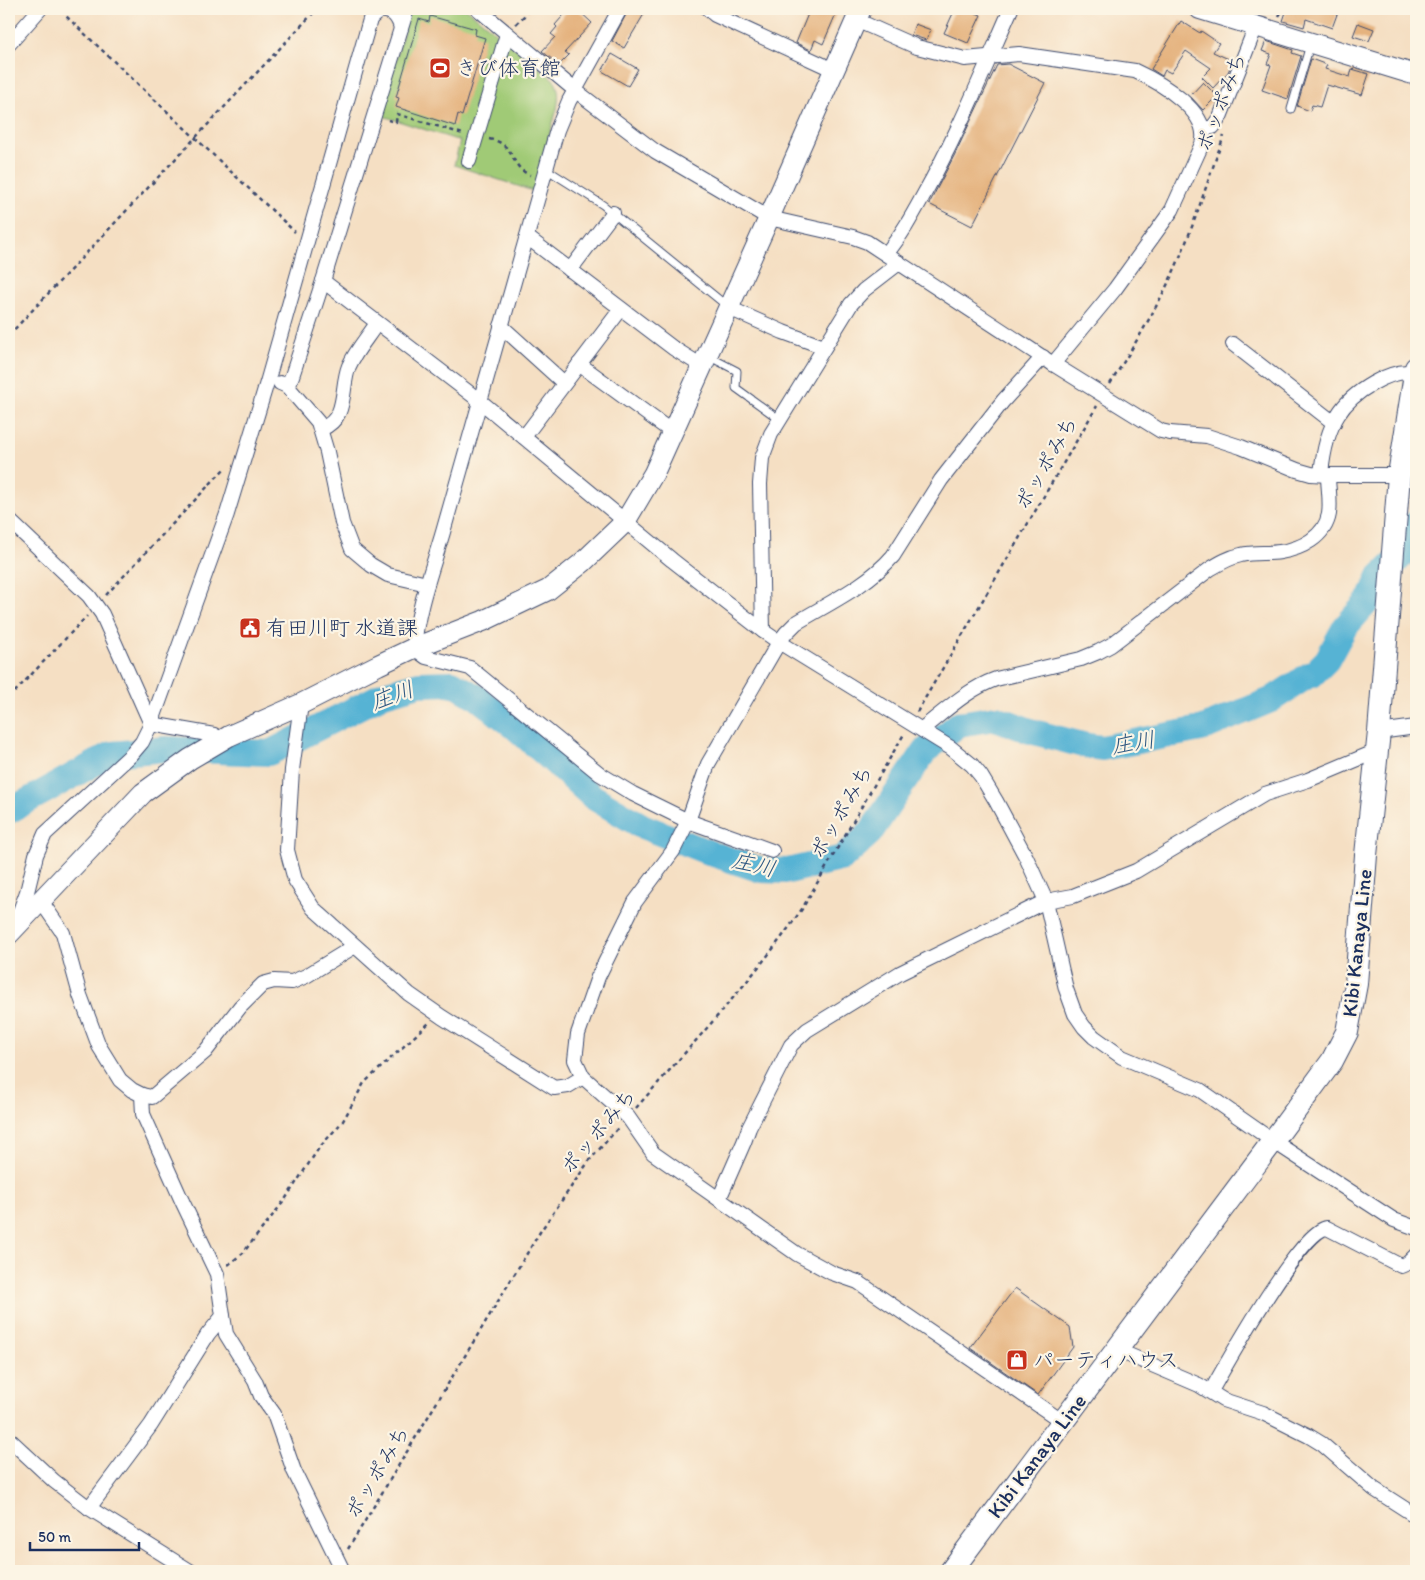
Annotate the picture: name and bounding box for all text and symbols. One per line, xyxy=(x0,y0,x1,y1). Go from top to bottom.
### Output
street label: ポッポみち xyxy=(1190,49,1251,155)
place label: きび体育館 xyxy=(456,55,561,80)
sports icon: きび体育館 xyxy=(428,56,452,80)
street label: ポッポみち xyxy=(1009,411,1082,514)
place label: 有田川町 水道課 xyxy=(266,615,418,640)
public building icon: 有田川町 水道課 xyxy=(238,616,262,640)
water label: 庄川 xyxy=(367,675,417,716)
water label: 庄川 xyxy=(1109,725,1157,760)
street label: ポッポみち xyxy=(804,760,877,863)
water label: 庄川 xyxy=(729,846,778,883)
street label: Kibi Kanaya Line xyxy=(1336,868,1377,1018)
street label: ポッポみち xyxy=(555,1083,641,1179)
place label: パーティハウス xyxy=(1033,1347,1179,1372)
shop icon: パーティハウス xyxy=(1005,1348,1029,1372)
street label: Kibi Kanaya Line xyxy=(982,1389,1091,1523)
street label: ポッポみち xyxy=(339,1421,414,1523)
scale bar xyxy=(30,1520,139,1552)
text: 50 m xyxy=(38,1528,71,1546)

